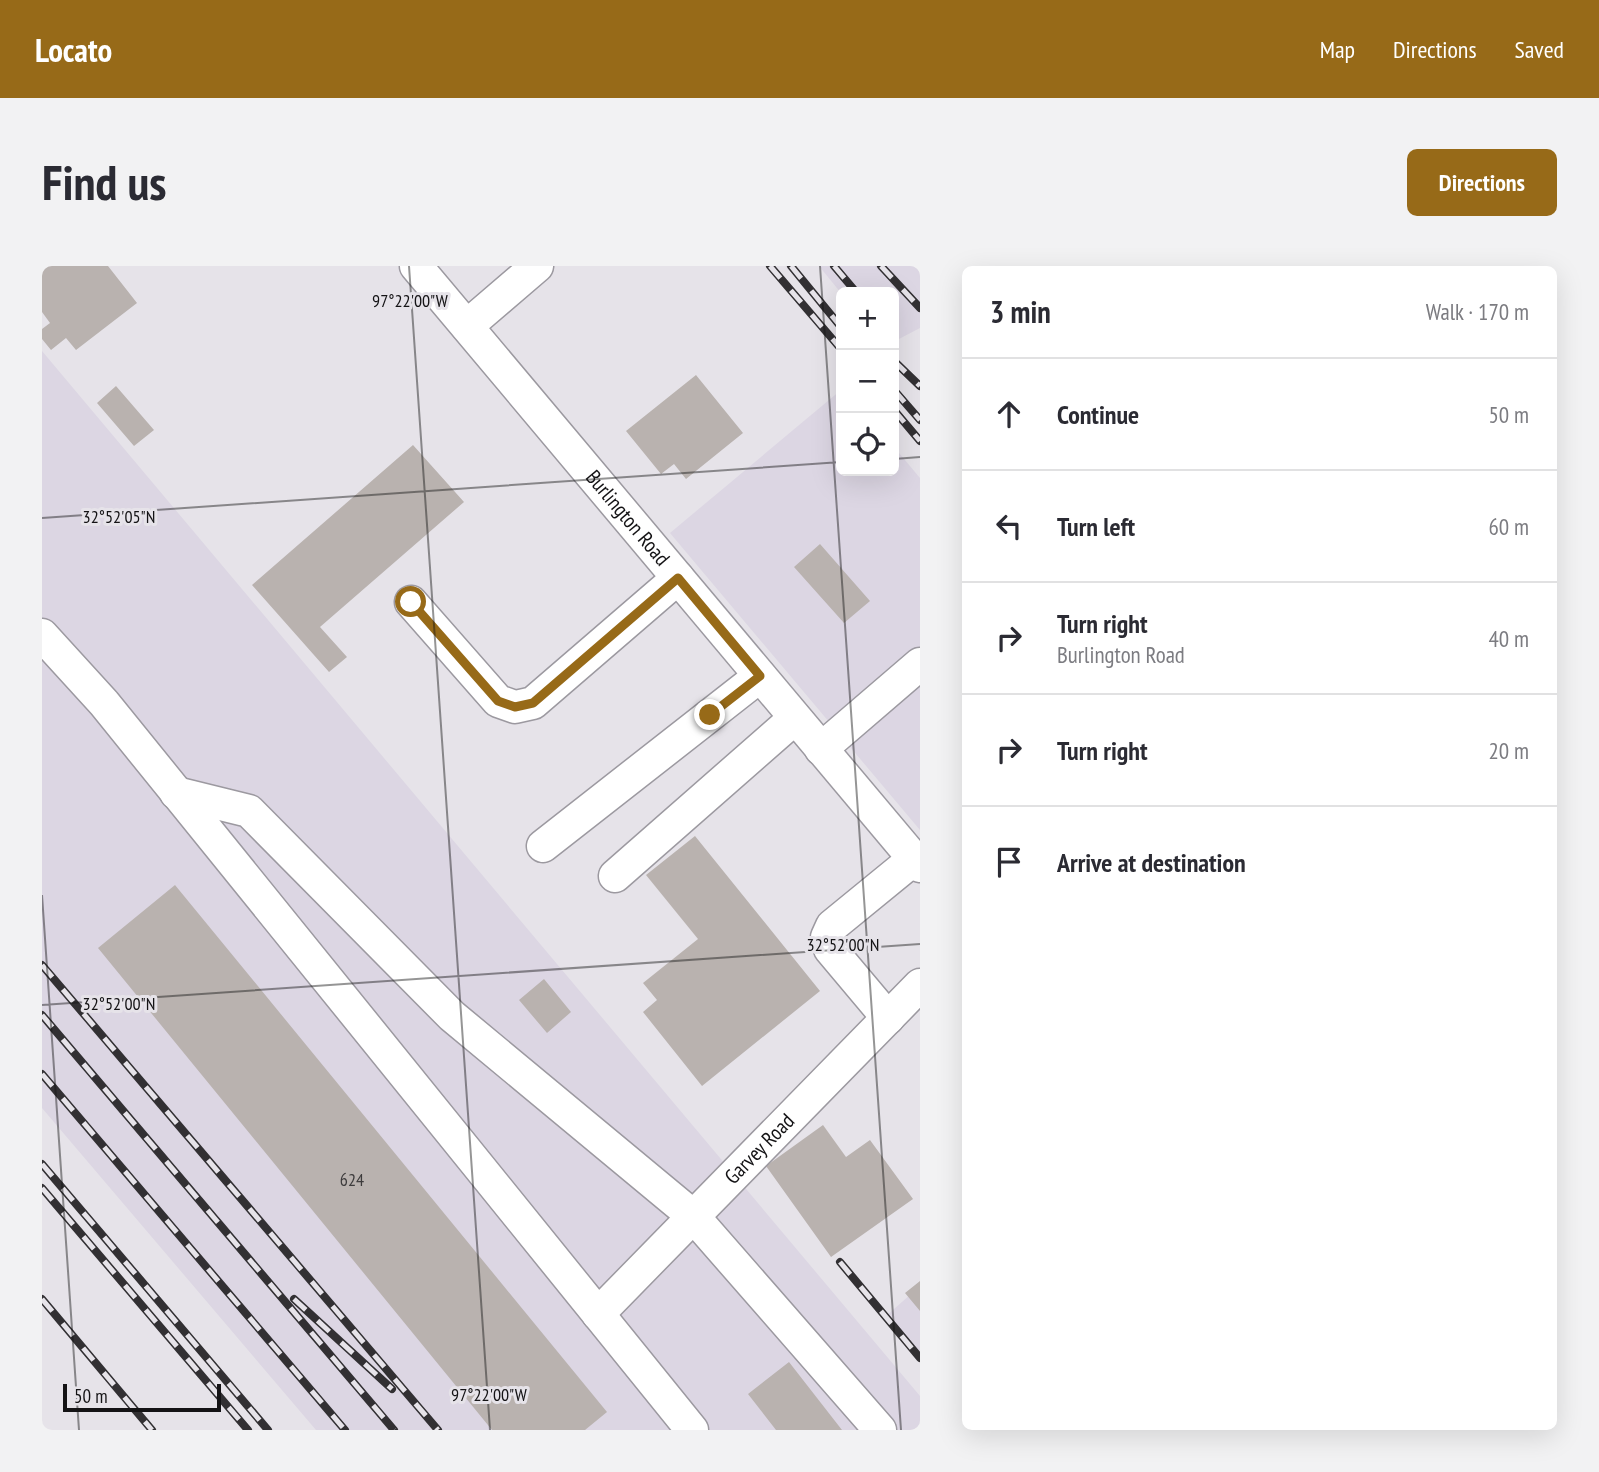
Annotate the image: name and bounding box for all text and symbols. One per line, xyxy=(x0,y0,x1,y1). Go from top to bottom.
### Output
text: Locato xyxy=(35,28,112,71)
text: Map xyxy=(1320,34,1355,65)
text: Directions xyxy=(1393,34,1477,65)
text: Saved xyxy=(1515,34,1564,65)
button: Directions xyxy=(1407,149,1557,216)
text: Find us xyxy=(42,150,166,214)
map controls xyxy=(836,287,899,476)
button: + xyxy=(836,287,899,350)
text: 97°22'00"W xyxy=(372,289,448,312)
text: 3 min xyxy=(990,292,1051,331)
text: Walk · 170 m xyxy=(1426,297,1529,326)
button: − xyxy=(836,350,899,413)
icon: ahead xyxy=(990,395,1028,433)
text: Continue xyxy=(1057,398,1139,431)
text: 50 m xyxy=(1488,400,1529,429)
button: locate xyxy=(836,413,899,476)
street label: Burlington Road xyxy=(580,464,676,571)
text: 32°52'05"N xyxy=(83,505,155,528)
icon: left xyxy=(990,507,1028,545)
text: Turn left xyxy=(1057,510,1135,543)
text: 60 m xyxy=(1488,512,1529,541)
route start xyxy=(395,586,426,617)
text: Turn right xyxy=(1057,607,1148,640)
icon: right xyxy=(990,619,1028,657)
text: 40 m xyxy=(1488,624,1529,653)
text: Burlington Road xyxy=(1057,640,1185,669)
route end xyxy=(694,699,725,730)
icon: right xyxy=(990,731,1028,769)
text: Turn right xyxy=(1057,734,1148,767)
text: 20 m xyxy=(1488,736,1529,765)
icon: arrive xyxy=(990,843,1028,881)
text: Arrive at destination xyxy=(1057,846,1246,879)
text: 32°52'00"N xyxy=(807,933,879,956)
text: 32°52'00"N xyxy=(83,992,155,1015)
street label: Garvey Road xyxy=(719,1107,800,1190)
house number: 624 xyxy=(340,1168,364,1191)
scale bar xyxy=(63,1381,220,1413)
text: 97°22'00"W xyxy=(451,1383,527,1406)
text: 50 m xyxy=(74,1384,108,1408)

